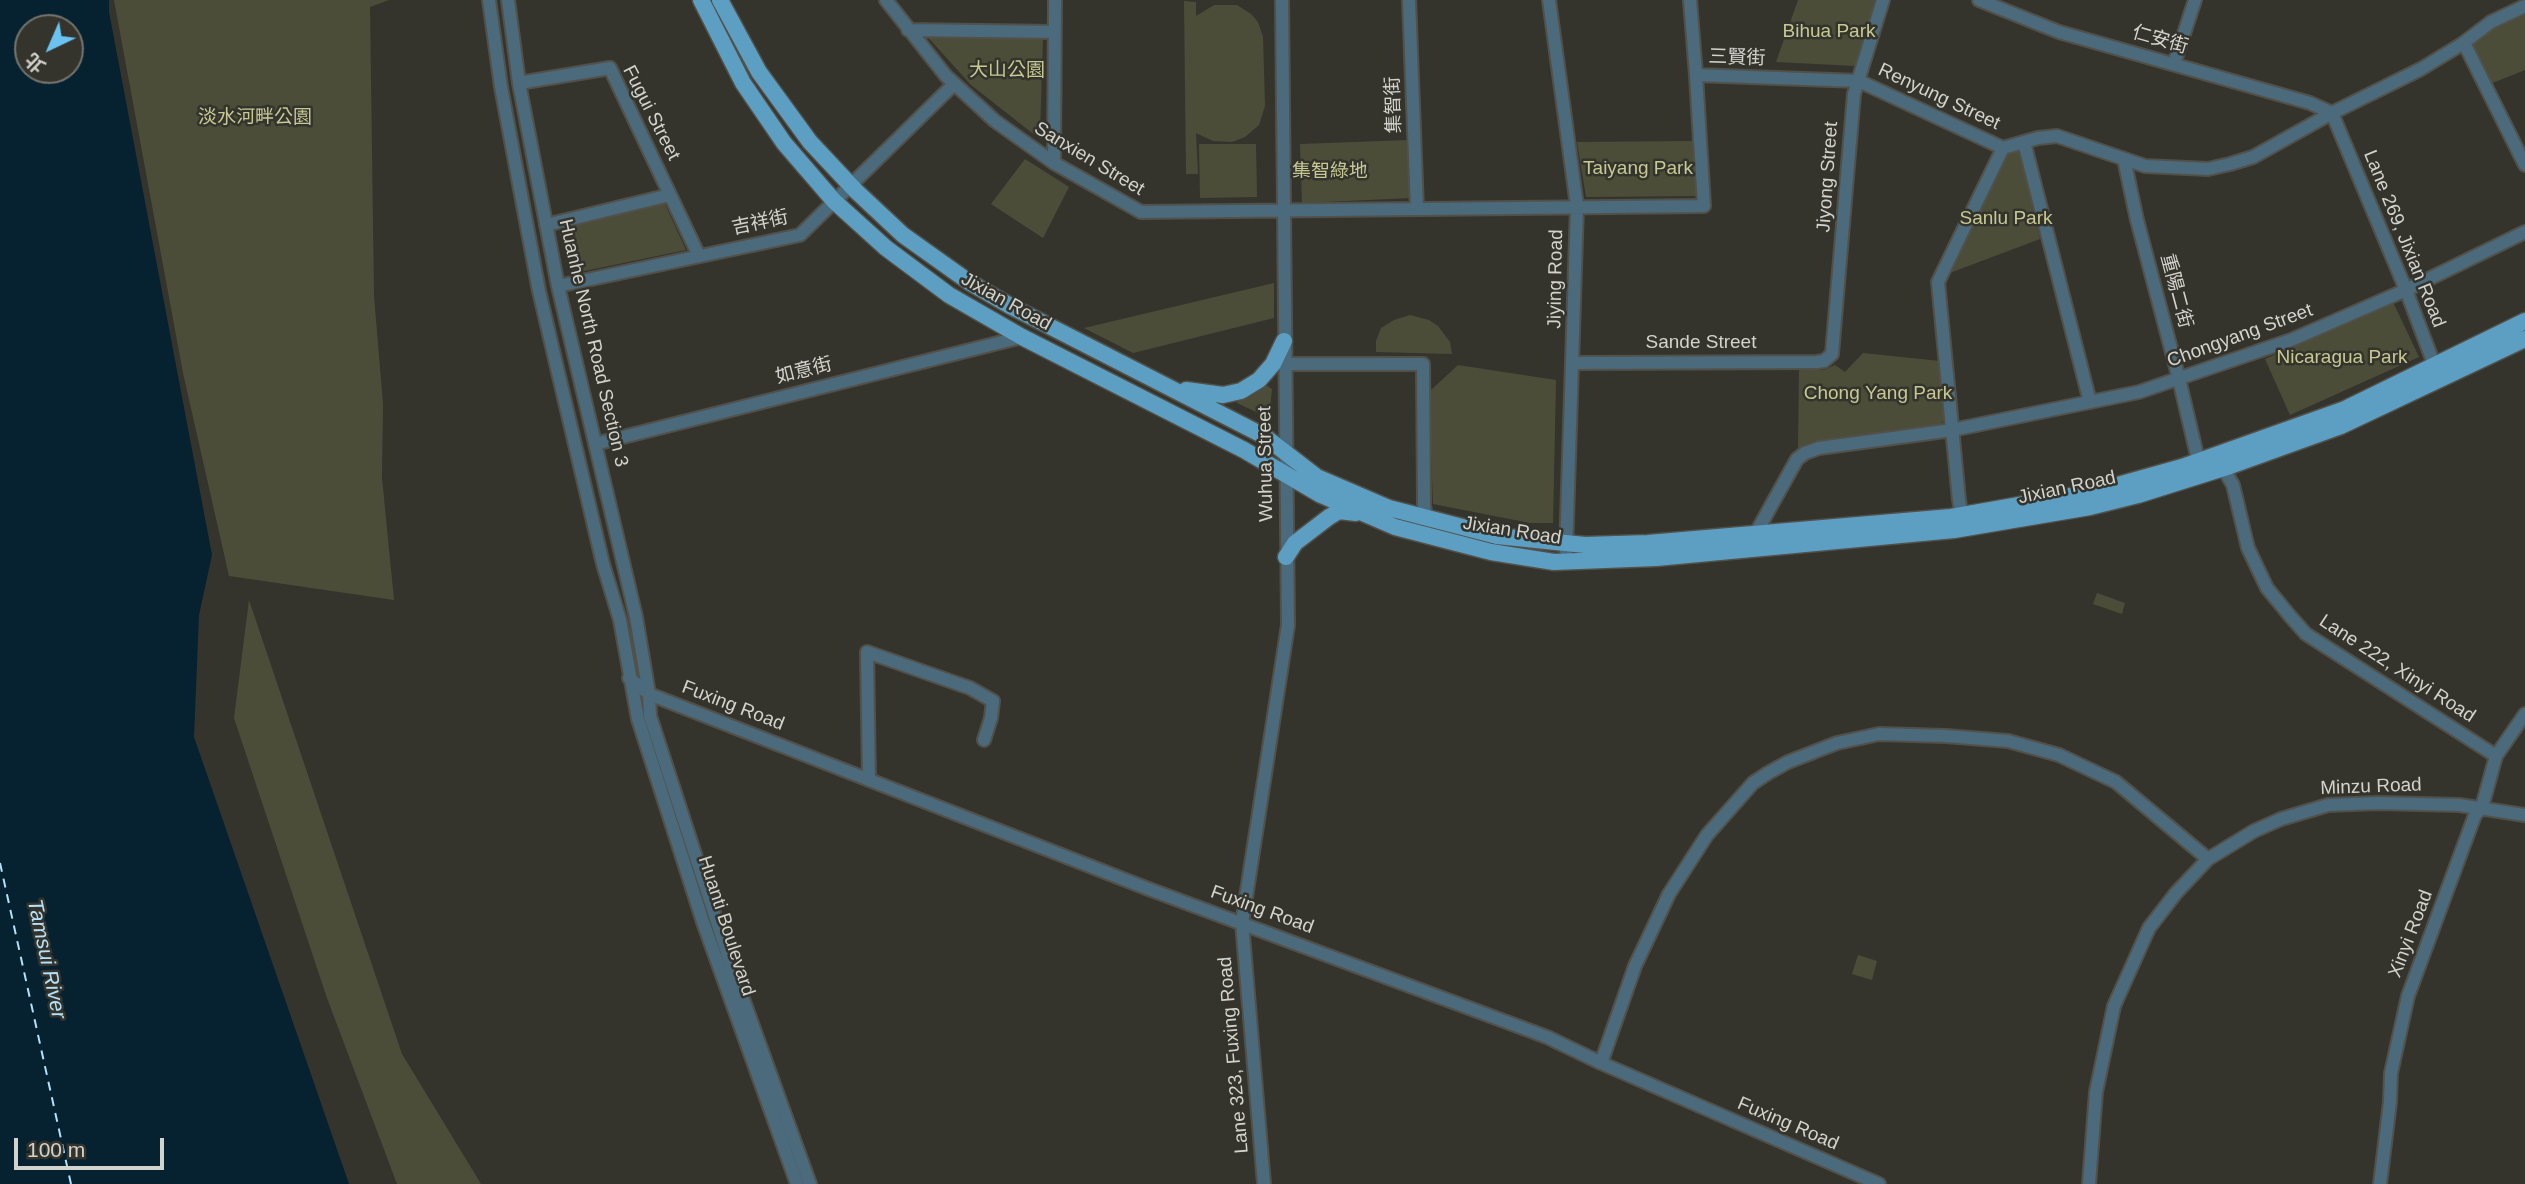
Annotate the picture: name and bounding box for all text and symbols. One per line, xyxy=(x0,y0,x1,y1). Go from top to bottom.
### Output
north arrow xyxy=(14,14,84,84)
park label: Bihua Park xyxy=(1783,21,1875,43)
street label: 仁安街 xyxy=(2129,21,2191,59)
street label: 三賢街 xyxy=(1708,46,1766,70)
text: 北 xyxy=(21,49,50,77)
street label: Renyung Street xyxy=(1874,59,2004,135)
park label: 大山公園 xyxy=(969,60,1045,82)
street label: Fugui Street xyxy=(617,62,685,164)
street label: 集智街 xyxy=(1382,76,1406,134)
park label: 淡水河畔公園 xyxy=(198,107,312,129)
street label: Sanxien Street xyxy=(1030,117,1148,201)
street label: Jiyong Street xyxy=(1813,121,1843,233)
street label: Lane 269, Jixian Road xyxy=(2358,147,2450,331)
park label: Taiyang Park xyxy=(1583,158,1693,180)
park label: 集智綠地 xyxy=(1292,161,1368,183)
street label: 吉祥街 xyxy=(730,206,790,240)
park label: Sanlu Park xyxy=(1960,208,2052,230)
street label: Huanhe North Road Section 3 xyxy=(553,217,633,469)
street label: Jiying Road xyxy=(1544,229,1568,329)
street label: 重陽二街 xyxy=(2155,251,2197,331)
street label: Jixian Road xyxy=(957,268,1055,336)
street label: Chongyang Street xyxy=(2164,299,2316,373)
street label: Sande Street xyxy=(1646,332,1756,354)
park label: Nicaragua Park xyxy=(2277,347,2407,369)
street label: 如意街 xyxy=(774,353,834,389)
park label: Chong Yang Park xyxy=(1804,383,1952,405)
street label: Wuhua Street xyxy=(1254,406,1278,522)
street label: Jixian Road xyxy=(2016,467,2118,509)
street label: Jixian Road xyxy=(1461,512,1563,550)
street label: Lane 222, Xinyi Road xyxy=(2315,610,2479,728)
street label: Fuxing Road xyxy=(679,676,787,736)
street label: Minzu Road xyxy=(2320,774,2422,800)
street label: Huanti Boulevard xyxy=(693,853,759,999)
street label: Fuxing Road xyxy=(1207,881,1317,939)
street label: Xinyi Road xyxy=(2384,887,2438,981)
water label: Tamsui River xyxy=(21,897,71,1021)
street label: Lane 323, Fuxing Road xyxy=(1214,956,1254,1154)
street label: Fuxing Road xyxy=(1734,1092,1842,1156)
scale bar xyxy=(18,1124,168,1168)
text: 100 m xyxy=(27,1138,85,1161)

